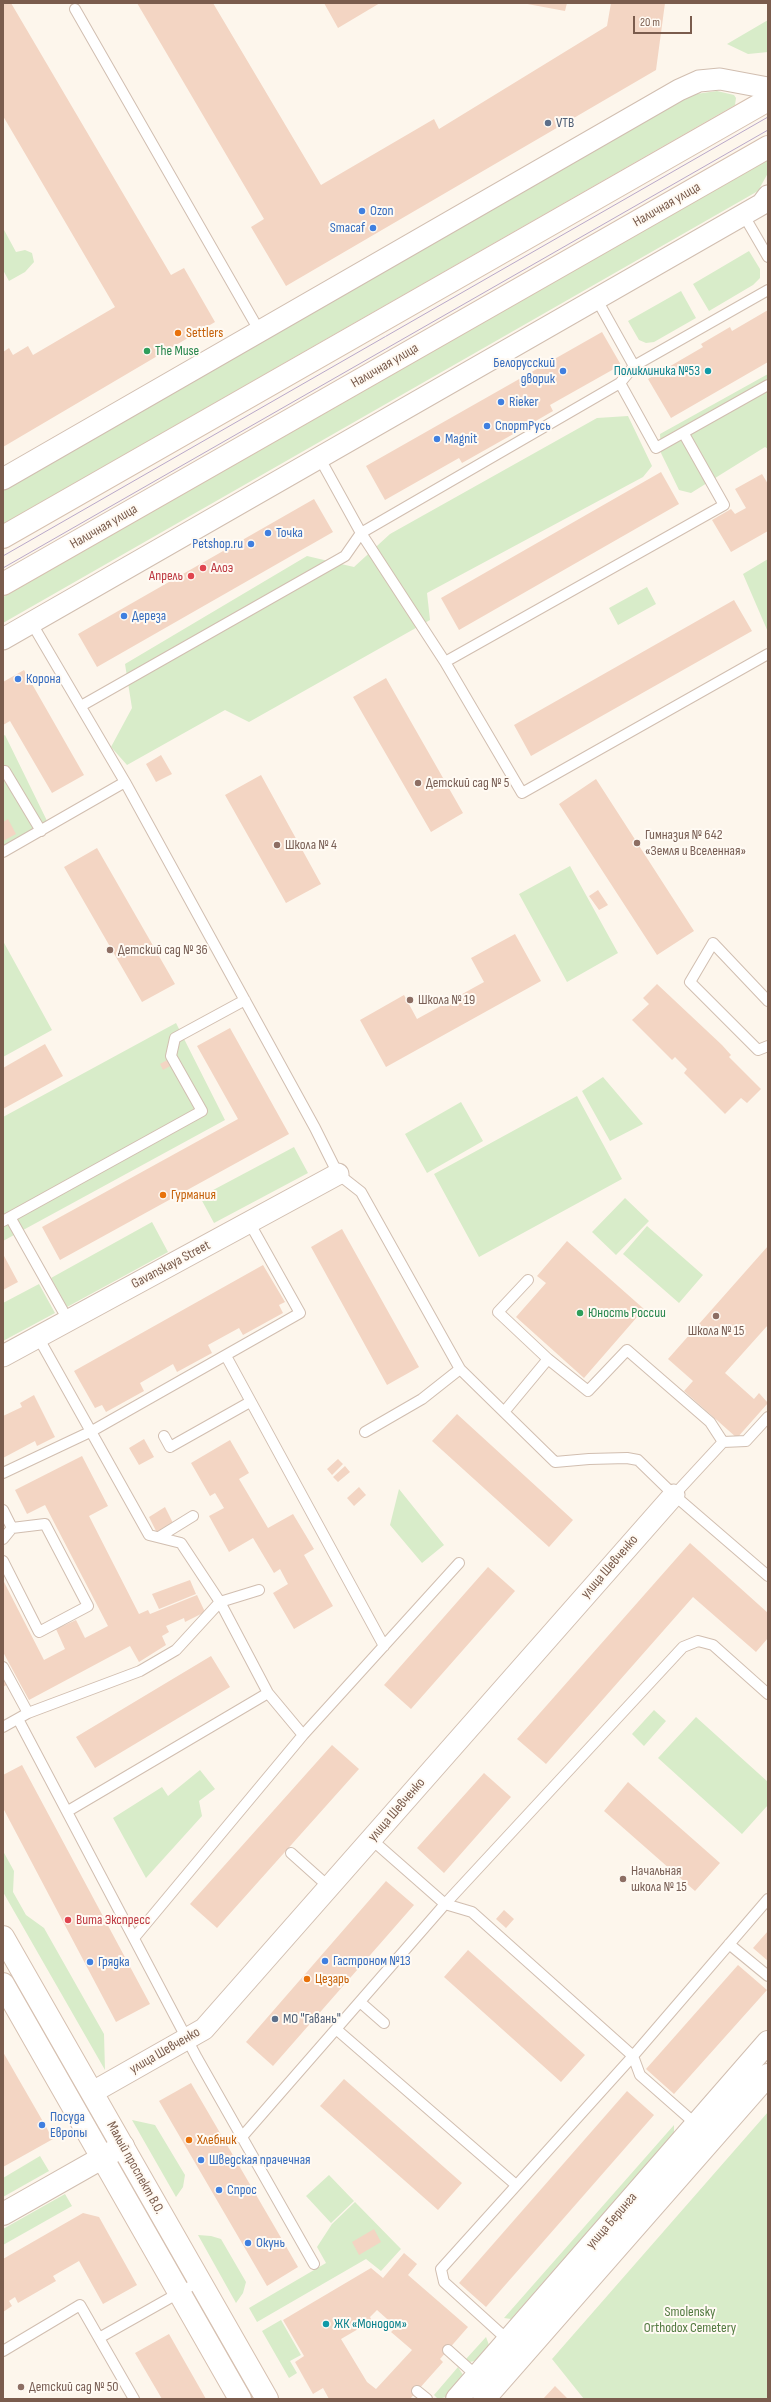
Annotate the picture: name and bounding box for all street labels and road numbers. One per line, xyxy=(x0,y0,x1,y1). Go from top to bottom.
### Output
street label: Наличная улица xyxy=(630,179,704,231)
street label: Наличная улица xyxy=(348,340,422,392)
street label: Наличная улица xyxy=(67,501,141,553)
street label: Gavanskaya Street xyxy=(129,1237,213,1293)
street label: улица Шевченко xyxy=(578,1532,642,1602)
street label: улица Шевченко xyxy=(365,1775,429,1845)
street label: улица Шевченко xyxy=(127,2024,203,2078)
street label: Малый проспект В.О. xyxy=(103,2119,167,2217)
street label: улица Беринга xyxy=(583,2189,641,2253)

